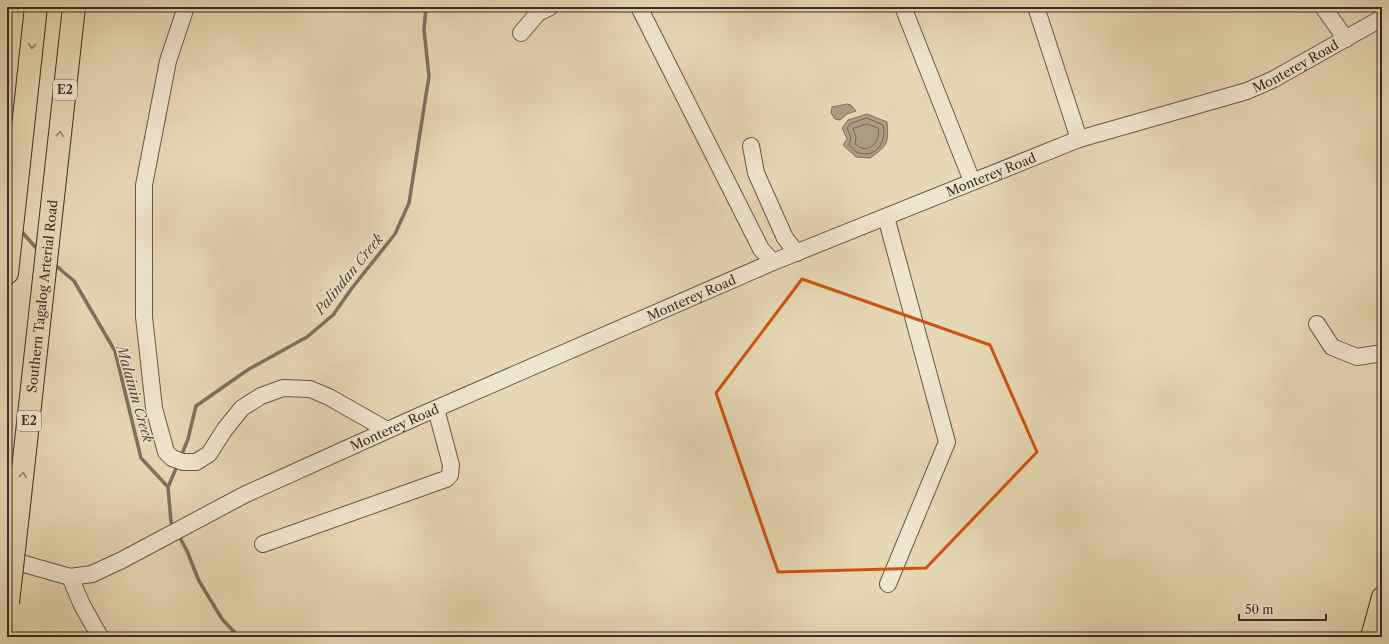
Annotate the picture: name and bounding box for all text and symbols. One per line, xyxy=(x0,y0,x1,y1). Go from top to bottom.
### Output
street label: Monterey Road xyxy=(1250,36,1341,96)
one-way arrow xyxy=(28,43,37,49)
road number: E2 xyxy=(53,80,77,100)
one-way arrow xyxy=(55,131,64,137)
street label: Monterey Road xyxy=(944,149,1038,200)
street label: Southern Tagalog Arterial Road xyxy=(23,199,61,394)
water label: Palindan Creek xyxy=(310,229,388,319)
street label: Monterey Road xyxy=(644,271,738,324)
water label: Malainin Creek xyxy=(112,341,158,445)
street label: Monterey Road xyxy=(347,400,441,454)
road number: E2 xyxy=(17,411,41,431)
one-way arrow xyxy=(18,472,27,478)
scale bar xyxy=(1239,596,1326,622)
text: 50 m xyxy=(1245,602,1274,617)

